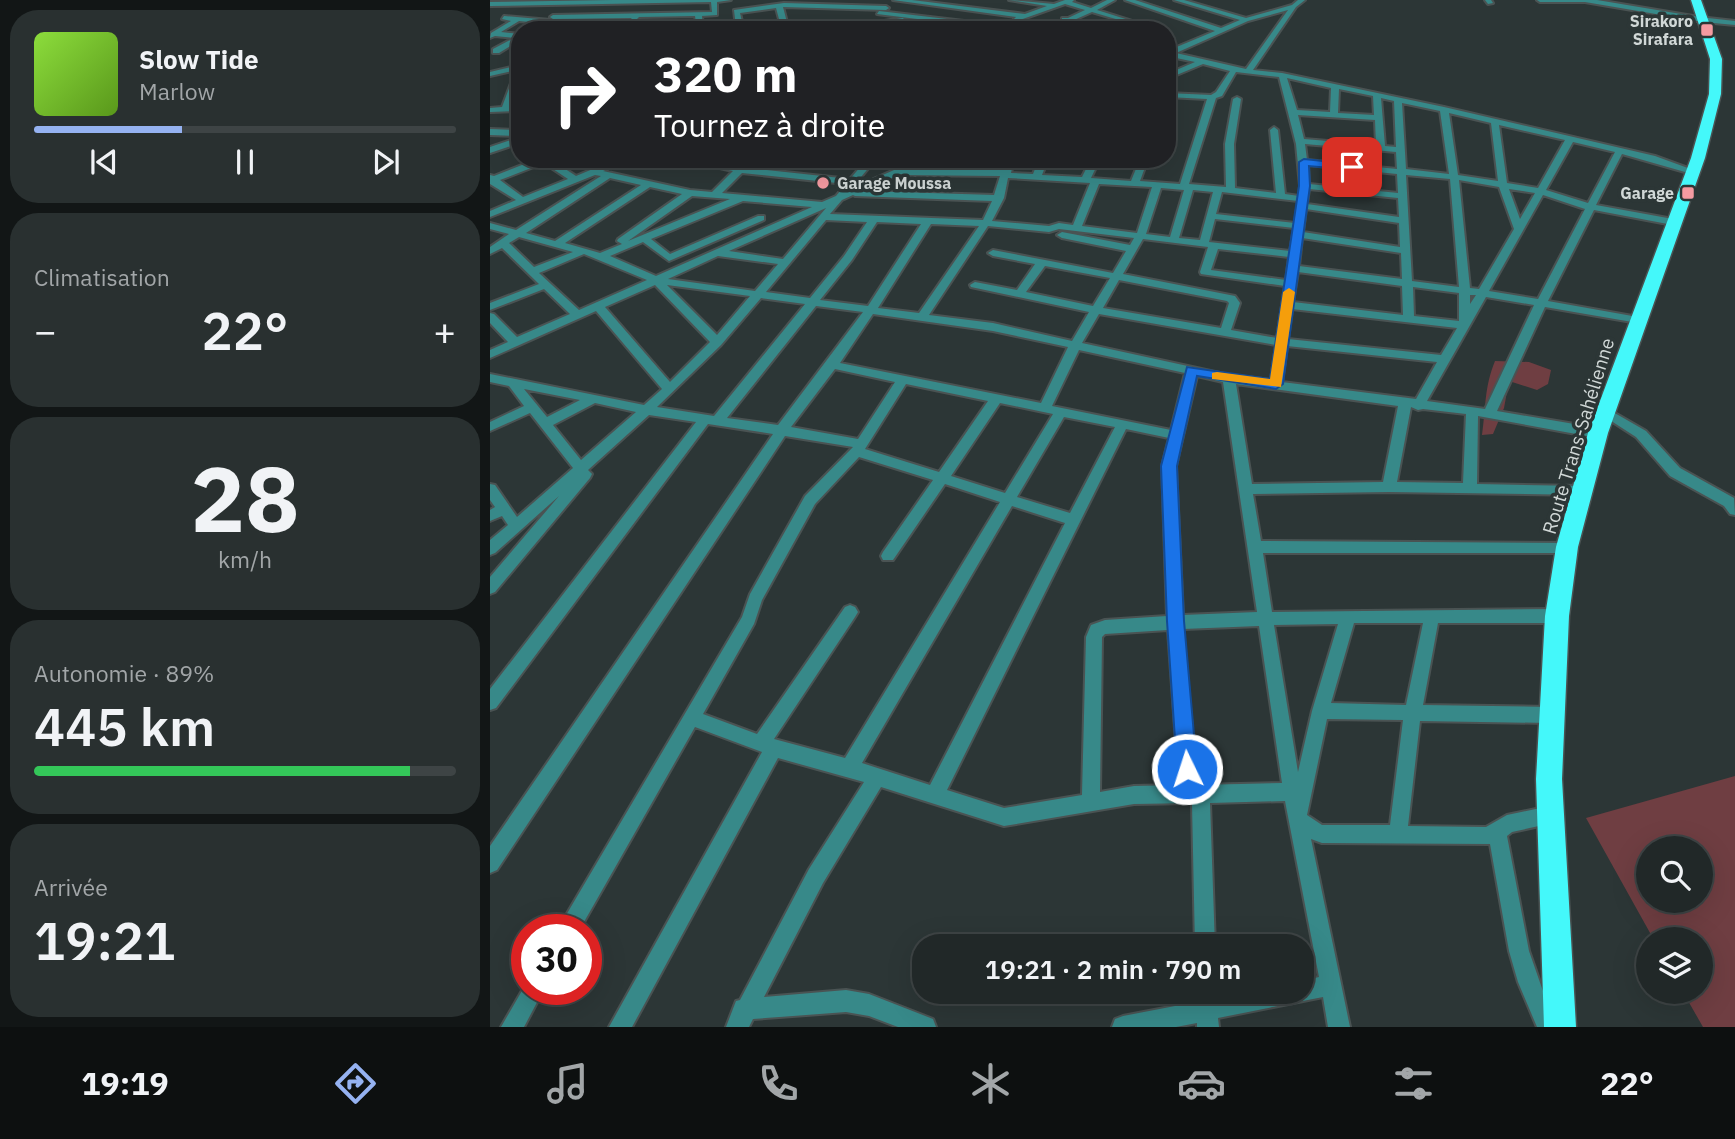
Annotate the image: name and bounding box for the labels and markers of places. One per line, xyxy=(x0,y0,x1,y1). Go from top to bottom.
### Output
place label: Sirakoro Sirafara xyxy=(1630,11,1693,49)
marker: Sirakoro Sirafara xyxy=(1699,22,1715,38)
pin xyxy=(1322,137,1382,197)
place label: Garage Moussa xyxy=(837,173,951,193)
marker: Garage Moussa xyxy=(815,175,831,191)
place label: Garage xyxy=(1620,183,1674,203)
marker: Garage xyxy=(1680,185,1696,201)

